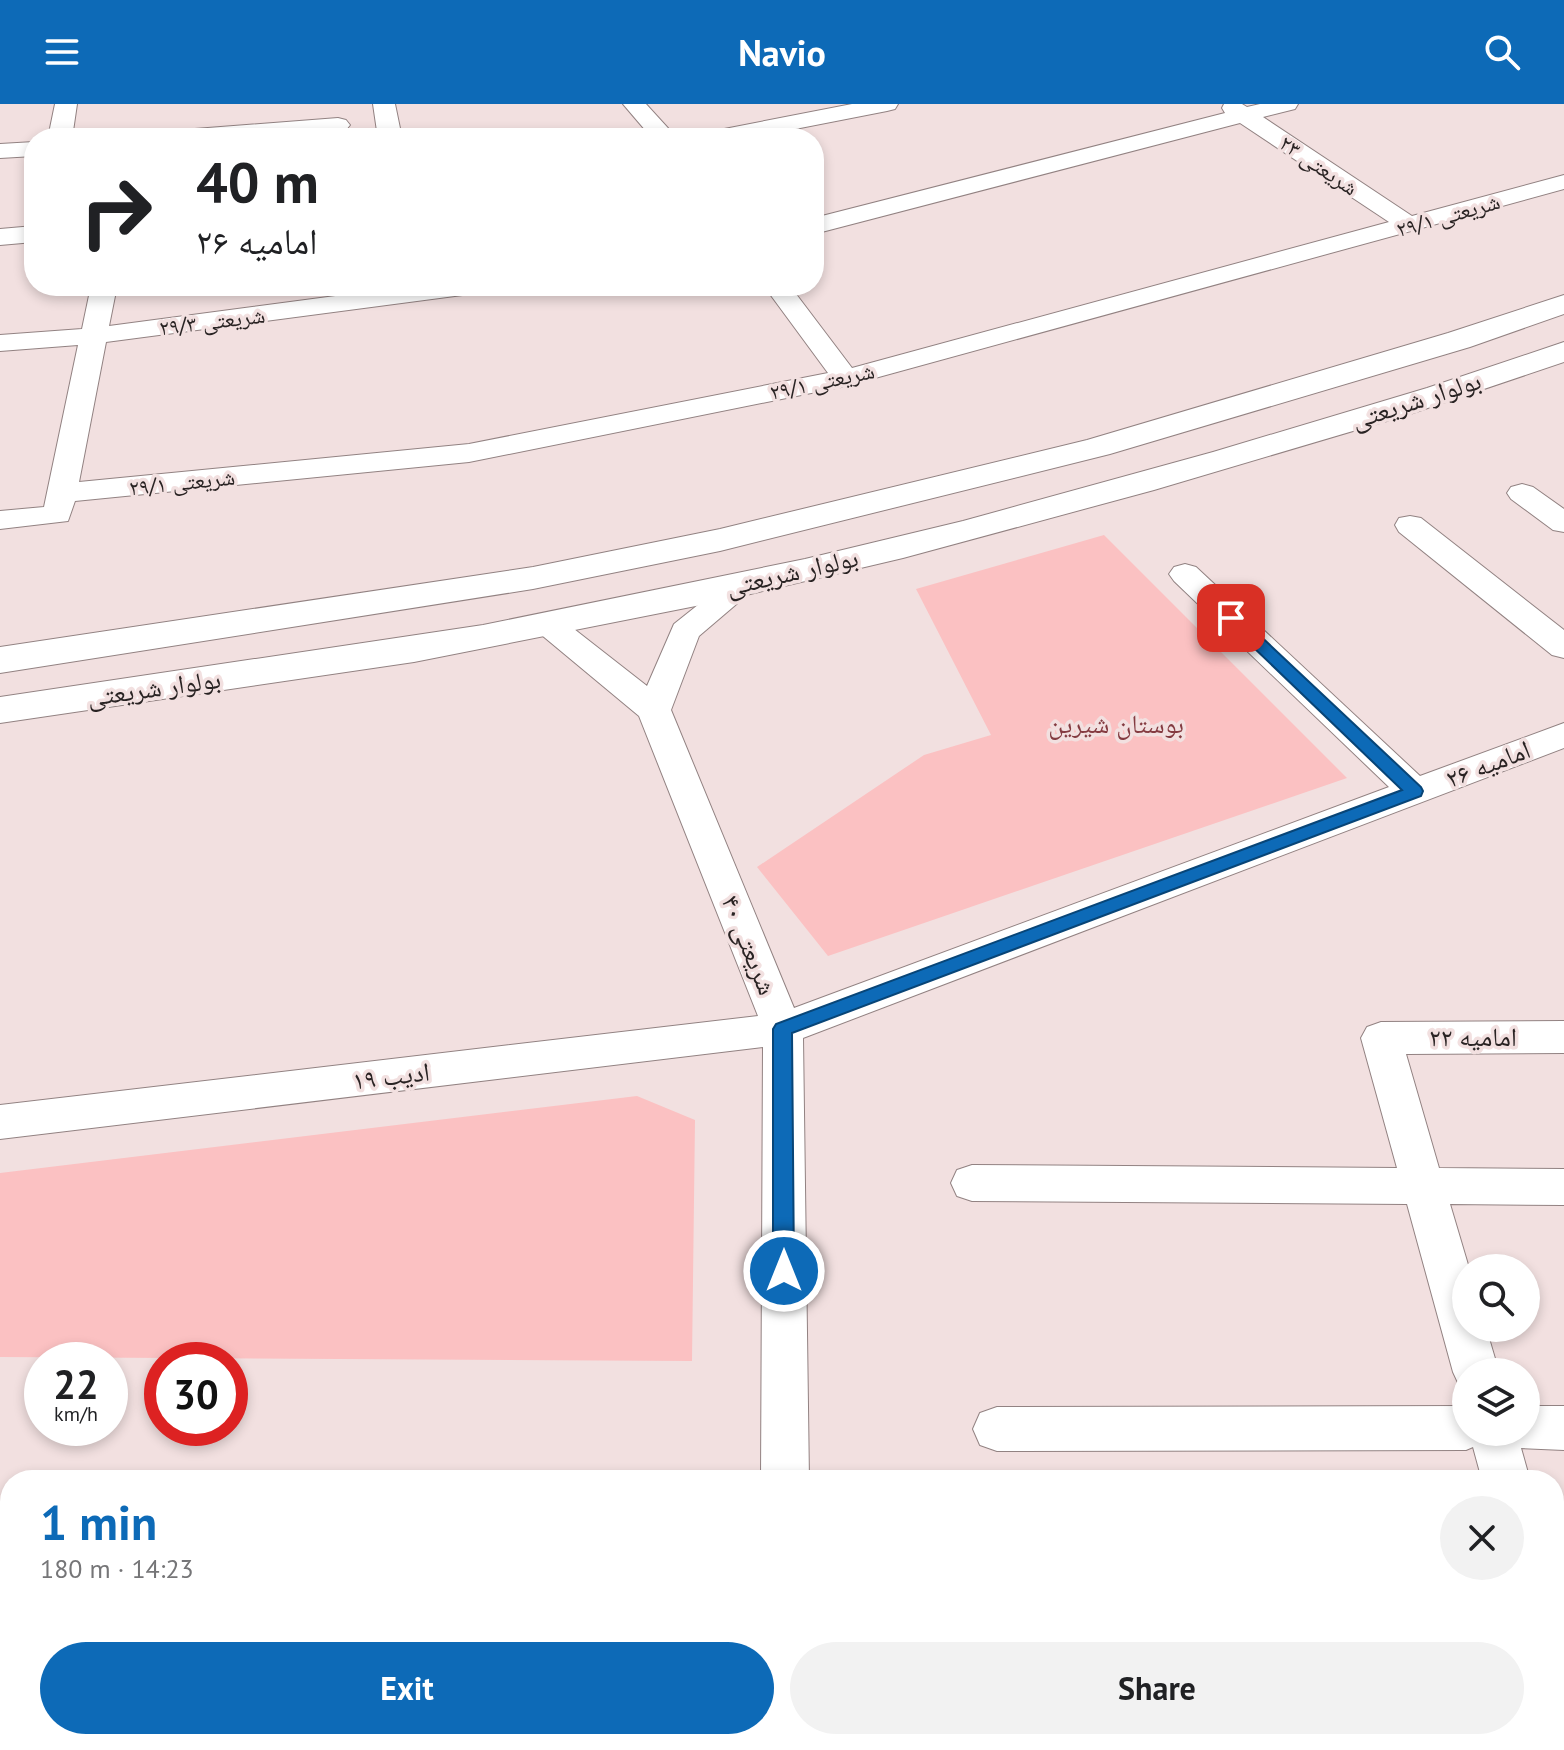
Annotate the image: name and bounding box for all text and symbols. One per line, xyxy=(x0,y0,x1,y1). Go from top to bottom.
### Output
text: Navio xyxy=(738,29,826,76)
icon: menu xyxy=(40,30,84,74)
icon: search xyxy=(1480,30,1524,74)
street label: شریعتی ۲۳ xyxy=(1274,129,1364,201)
text: 40 m xyxy=(196,146,319,218)
icon: right xyxy=(64,160,168,264)
street label: شریعتی ۲۹/۱ xyxy=(1393,187,1503,243)
text: امامیه ۲۶ xyxy=(196,217,318,264)
street label: شریعتی ۲۹/۳ xyxy=(158,301,266,341)
street label: شریعتی ۲۹/۱ xyxy=(767,356,877,406)
street label: بولوار شریعتی xyxy=(1347,363,1485,436)
street label: شریعتی ۲۹/۱ xyxy=(128,463,236,501)
street label: بولوار شریعتی xyxy=(723,540,861,603)
pin xyxy=(1197,584,1265,652)
icon: arrive xyxy=(1209,596,1253,640)
street label: بولوار شریعتی xyxy=(85,662,223,713)
park label: بوستان شیرین xyxy=(1048,707,1184,740)
street label: امامیه ۲۶ xyxy=(1441,732,1535,795)
street label: شریعتی ۴۰ xyxy=(715,890,784,1000)
street label: امامیه ۲۲ xyxy=(1429,1020,1517,1053)
street label: ادیب ۱۹ xyxy=(351,1054,431,1097)
position arrow xyxy=(742,1229,826,1313)
map controls xyxy=(1452,1254,1540,1446)
button: search xyxy=(1452,1254,1540,1342)
speed limit sign: 30 xyxy=(144,1342,248,1446)
text: 22 xyxy=(53,1358,99,1410)
button: layers xyxy=(1452,1358,1540,1446)
text: km/h xyxy=(54,1401,98,1427)
text: 1 min xyxy=(40,1491,157,1553)
button: close xyxy=(1440,1496,1524,1580)
text: 180 m · 14:23 xyxy=(40,1552,194,1585)
button: Exit xyxy=(40,1642,774,1734)
button: Share xyxy=(790,1642,1524,1734)

